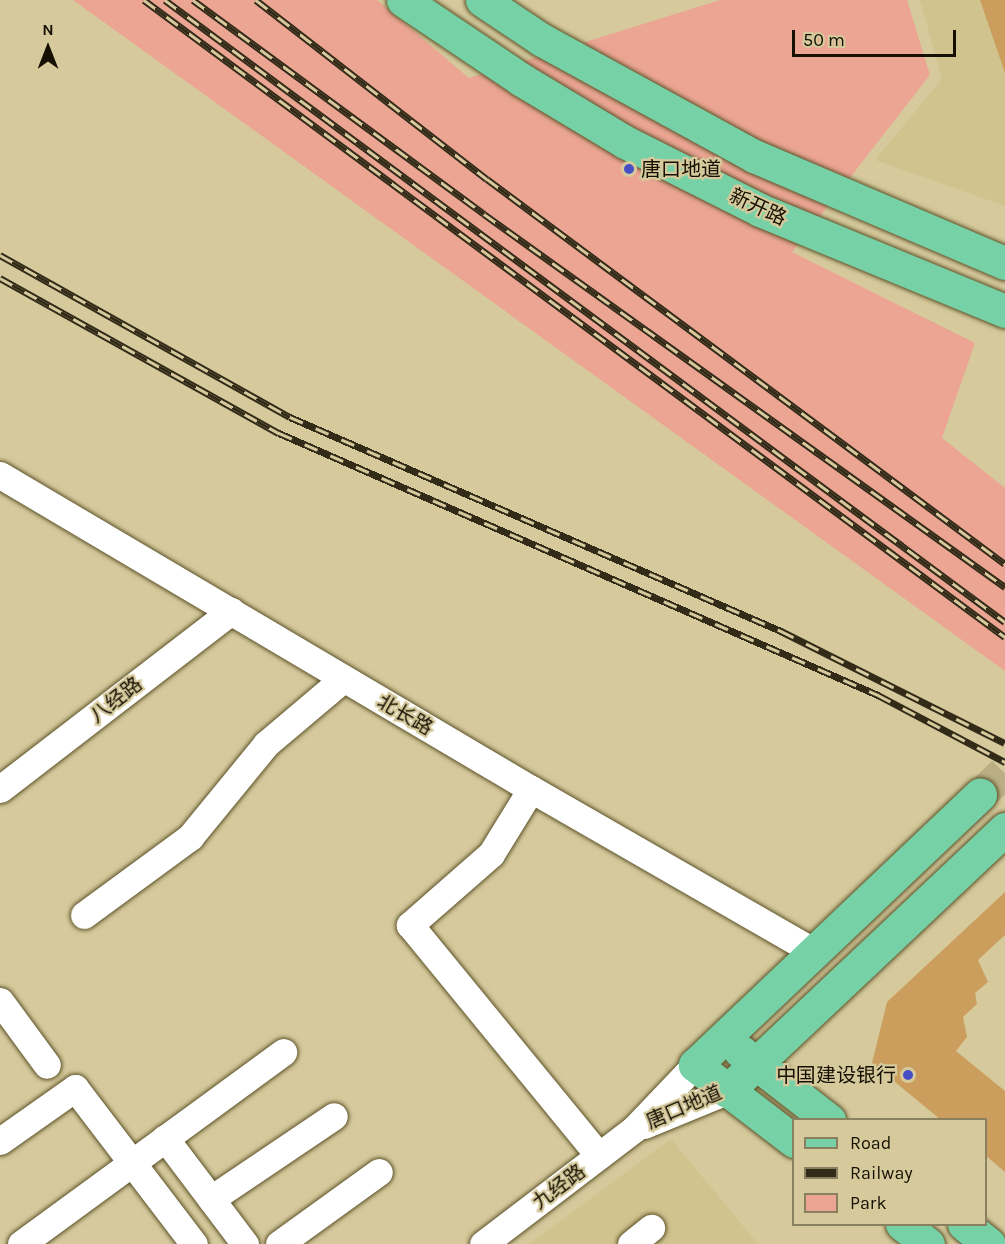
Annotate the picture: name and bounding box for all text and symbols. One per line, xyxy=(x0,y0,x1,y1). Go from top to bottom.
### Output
north arrow xyxy=(18,18,78,78)
scale bar xyxy=(795,18,958,56)
text: N xyxy=(42,20,54,39)
text: 50 m xyxy=(803,29,845,51)
place label: 唐口地道 xyxy=(641,157,721,181)
marker: 唐口地道 xyxy=(622,162,636,176)
street label: 新开路 xyxy=(726,183,790,231)
street label: 八经路 xyxy=(85,672,147,728)
street label: 北长路 xyxy=(373,690,437,740)
place label: 中国建设银行 xyxy=(776,1063,896,1087)
marker: 中国建设银行 xyxy=(901,1068,915,1082)
street label: 唐口地道 xyxy=(642,1080,726,1134)
legend xyxy=(792,1118,987,1226)
text: Road xyxy=(850,1132,891,1154)
street label: 九经路 xyxy=(528,1159,590,1215)
text: Railway xyxy=(850,1162,913,1184)
text: Park xyxy=(850,1192,887,1214)

